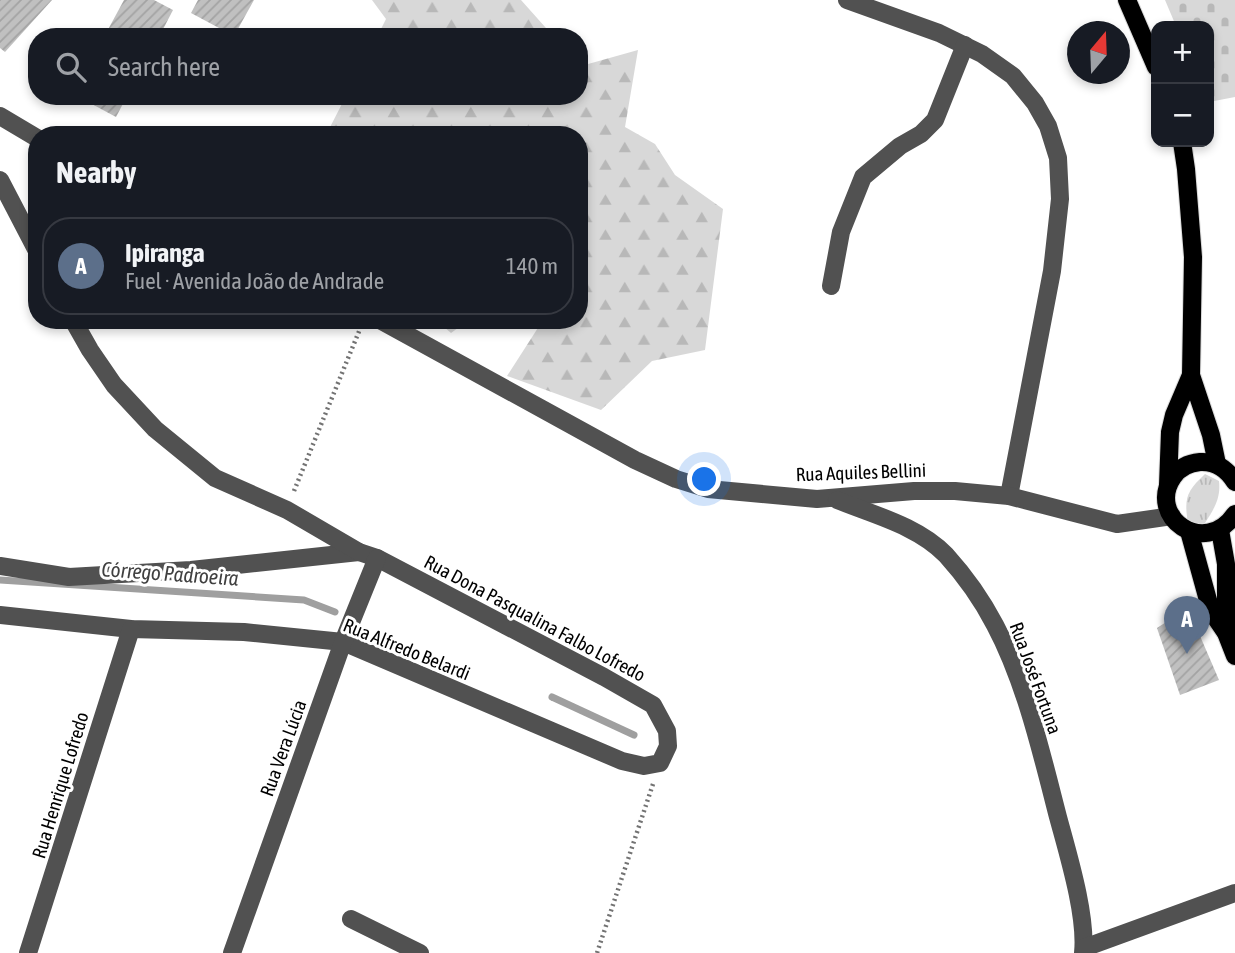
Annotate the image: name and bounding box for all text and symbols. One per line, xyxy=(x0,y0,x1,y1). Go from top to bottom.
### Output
north arrow xyxy=(1067,21,1130,84)
map controls xyxy=(1151,21,1214,147)
button: + xyxy=(1151,21,1214,84)
search box xyxy=(28,28,588,105)
icon: search xyxy=(52,48,90,86)
text: Search here xyxy=(108,52,220,82)
button: − xyxy=(1151,84,1214,147)
text: Nearby xyxy=(56,155,136,189)
text: Ipiranga xyxy=(125,238,205,268)
text: A xyxy=(75,253,87,279)
text: 140 m xyxy=(506,253,558,279)
text: Fuel · Avenida João de Andrade xyxy=(125,268,384,294)
street label: Rua Aquiles Bellini xyxy=(795,459,927,485)
your location xyxy=(687,462,721,496)
street label: Rua Dona Pasqualina Falbo Lofredo xyxy=(421,550,649,686)
water label: Córrego Padroeira xyxy=(101,556,240,590)
pin: A xyxy=(1164,596,1210,654)
street label: Rua Alfredo Belardi xyxy=(340,614,474,684)
street label: Rua José Fortuna xyxy=(1006,619,1066,737)
street label: Rua Vera Lúcia xyxy=(255,697,311,799)
street label: Rua Henrique Lofredo xyxy=(27,709,93,861)

